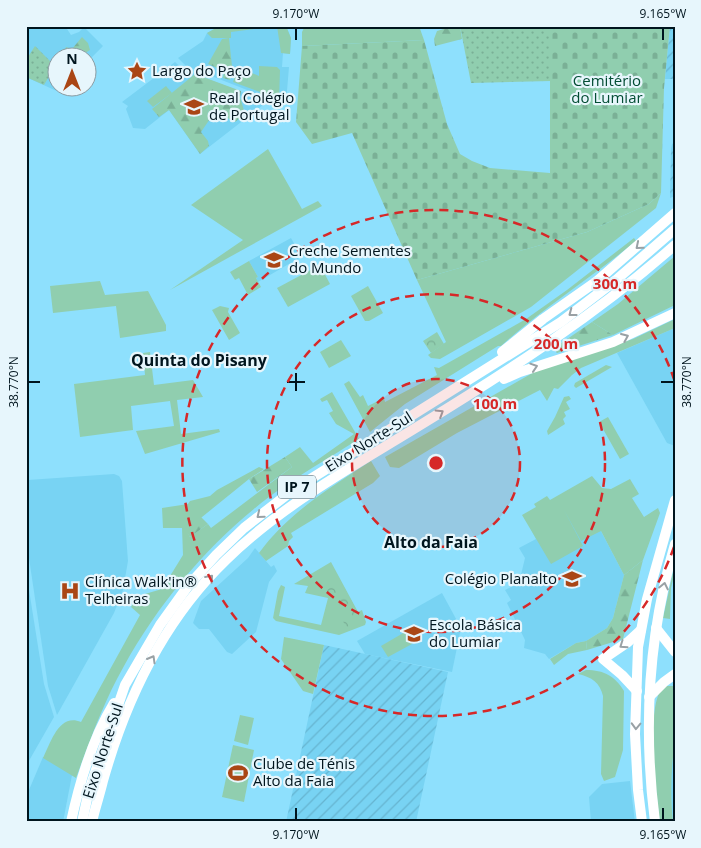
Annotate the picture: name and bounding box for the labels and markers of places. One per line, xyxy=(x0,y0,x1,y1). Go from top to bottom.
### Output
place icon: Largo do Paço xyxy=(126,60,148,82)
place label: Largo do Paço xyxy=(152,60,251,80)
place label: Real Colégio de Portugal xyxy=(209,87,294,124)
school or university icon: Real Colégio de Portugal xyxy=(183,96,205,118)
place label: Creche Sementes do Mundo xyxy=(289,240,411,277)
school or university icon: Creche Sementes do Mundo xyxy=(263,249,285,271)
centre of rings xyxy=(427,454,445,472)
place label: Colégio Planalto xyxy=(445,568,557,588)
school or university icon: Colégio Planalto xyxy=(561,568,583,590)
place label: Clínica Walk'in® Telheiras xyxy=(85,571,197,608)
hospital icon: Clínica Walk'in® Telheiras xyxy=(59,580,81,602)
place label: Escola Básica do Lumiar xyxy=(429,614,521,651)
school or university icon: Escola Básica do Lumiar xyxy=(403,623,425,645)
place label: Clube de Ténis Alto da Faia xyxy=(253,753,355,790)
sports icon: Clube de Ténis Alto da Faia xyxy=(227,762,249,784)

